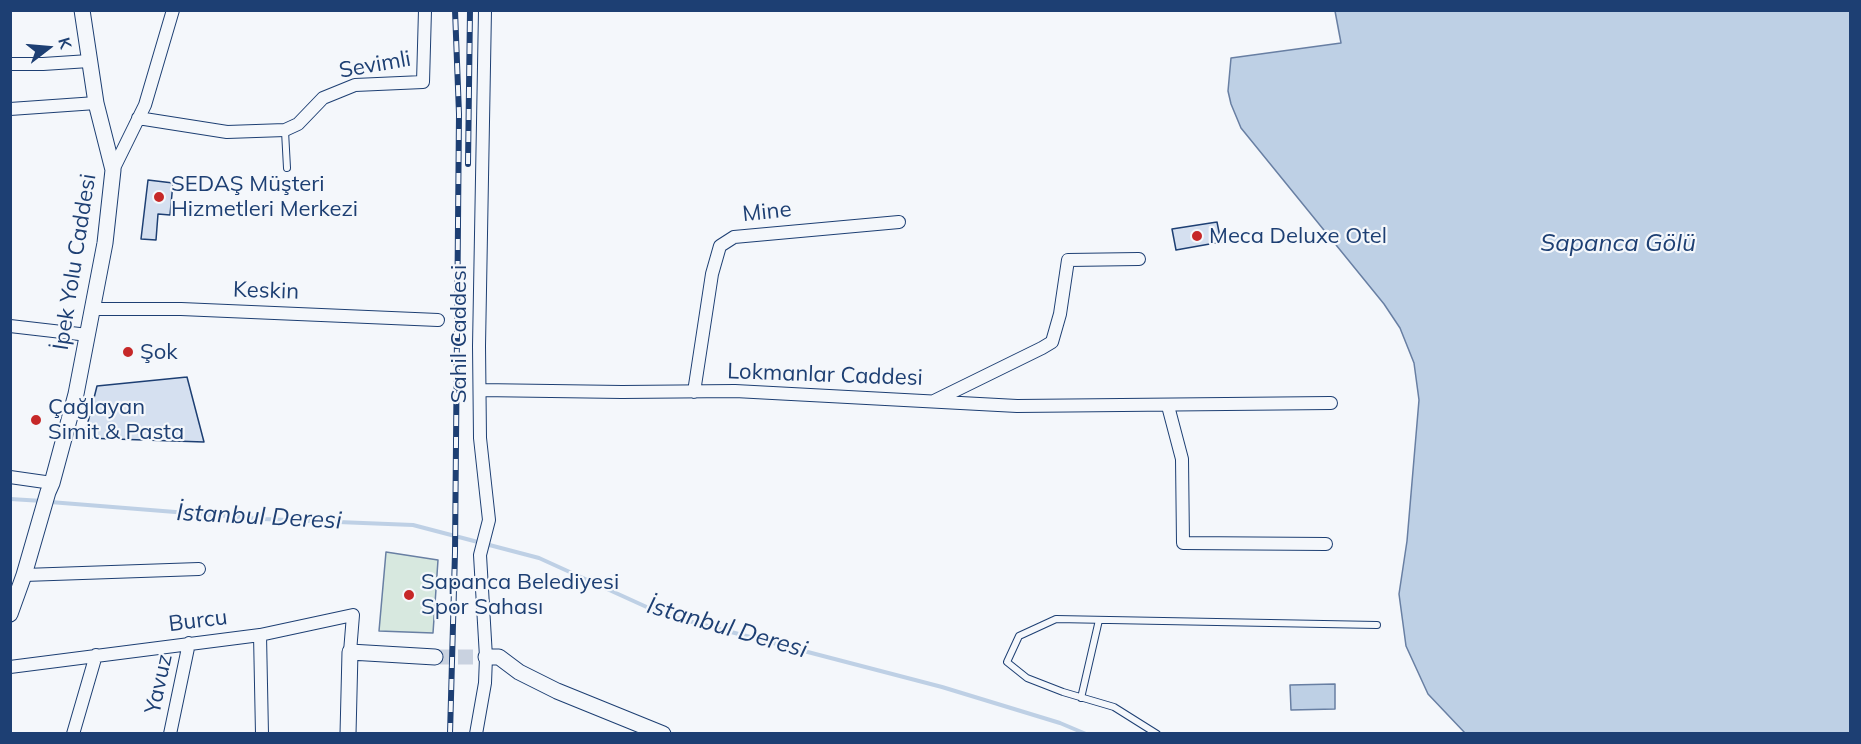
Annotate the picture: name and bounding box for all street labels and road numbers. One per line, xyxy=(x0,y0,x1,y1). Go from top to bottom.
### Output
street label: Sevimli xyxy=(337,46,413,84)
street label: İpek Yolu Caddesi xyxy=(48,172,102,352)
street label: Mine xyxy=(741,196,793,228)
street label: Sahil Caddesi xyxy=(446,265,472,403)
street label: Keskin xyxy=(233,277,299,305)
street label: Lokmanlar Caddesi xyxy=(727,358,923,392)
street label: Burcu xyxy=(167,604,229,638)
street label: Yavuz xyxy=(140,652,178,716)

